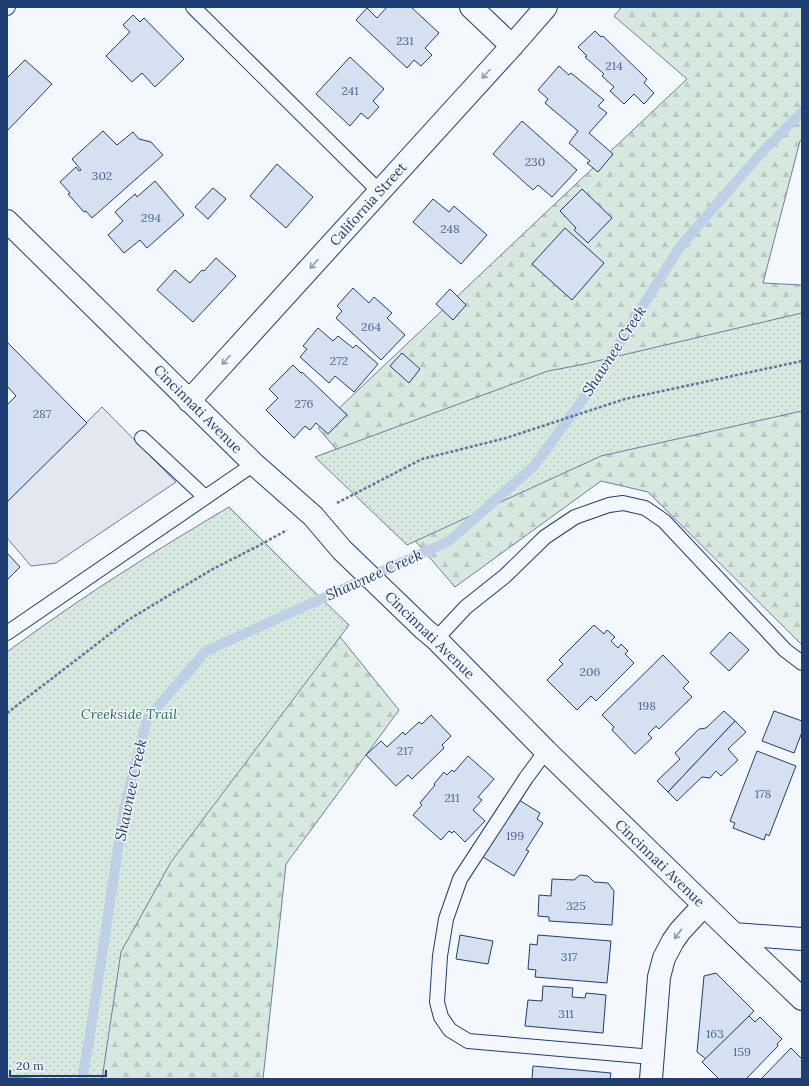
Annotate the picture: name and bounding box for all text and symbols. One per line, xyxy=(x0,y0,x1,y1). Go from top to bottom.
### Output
house number: 231 xyxy=(396,33,414,48)
house number: 214 xyxy=(605,58,623,73)
one-way arrow xyxy=(482,69,491,79)
house number: 241 xyxy=(341,83,359,98)
house number: 230 xyxy=(525,154,545,169)
street label: California Street xyxy=(326,158,411,250)
house number: 302 xyxy=(92,168,112,183)
house number: 294 xyxy=(141,210,161,225)
house number: 248 xyxy=(440,221,460,236)
one-way arrow xyxy=(309,259,318,269)
water label: Shawnee Creek xyxy=(577,302,650,399)
house number: 264 xyxy=(361,319,381,334)
house number: 272 xyxy=(330,353,348,368)
one-way arrow xyxy=(222,355,231,365)
street label: Cincinnati Avenue xyxy=(150,361,246,457)
house number: 276 xyxy=(295,396,314,411)
house number: 287 xyxy=(33,406,52,421)
water label: Shawnee Creek xyxy=(322,545,425,604)
street label: Cincinnati Avenue xyxy=(381,587,479,683)
house number: 206 xyxy=(580,664,600,679)
house number: 198 xyxy=(638,698,656,713)
park label: Creekside Trail xyxy=(81,705,177,723)
water label: Shawnee Creek xyxy=(110,737,151,843)
house number: 217 xyxy=(397,743,414,758)
house number: 178 xyxy=(755,786,772,801)
house number: 211 xyxy=(444,790,460,805)
street label: Cincinnati Avenue xyxy=(611,815,709,911)
house number: 199 xyxy=(506,828,524,843)
house number: 325 xyxy=(566,898,586,913)
one-way arrow xyxy=(674,929,682,940)
house number: 317 xyxy=(561,949,578,964)
house number: 311 xyxy=(558,1006,574,1021)
house number: 163 xyxy=(706,1026,724,1041)
house number: 159 xyxy=(733,1044,751,1059)
scale bar xyxy=(10,1052,106,1078)
text: 20 m xyxy=(16,1058,44,1073)

